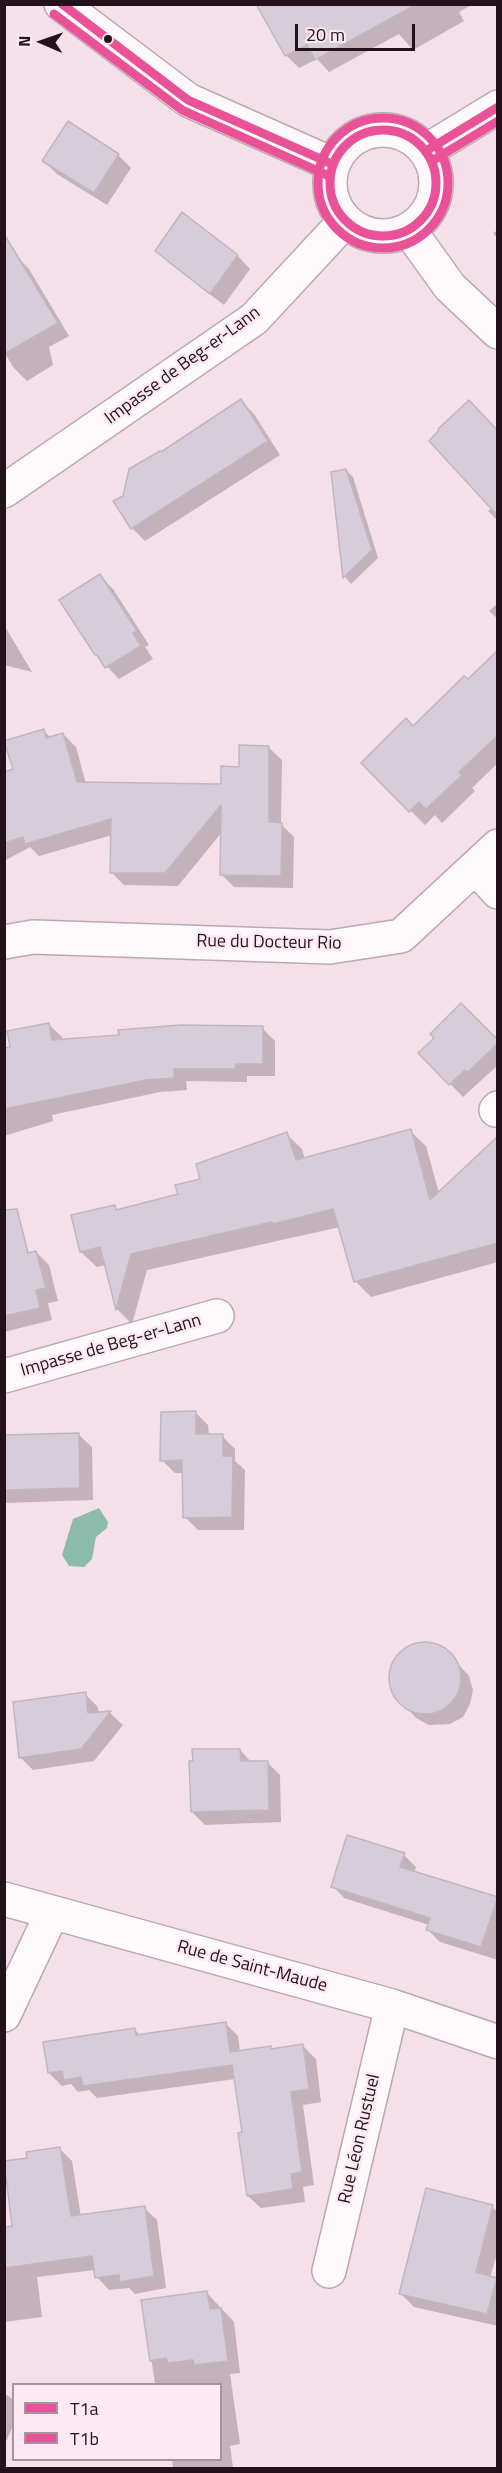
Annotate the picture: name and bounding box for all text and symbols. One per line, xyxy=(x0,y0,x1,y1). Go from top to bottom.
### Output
north arrow xyxy=(12,12,72,72)
scale bar xyxy=(298,12,418,50)
text: 20 m xyxy=(306,21,345,48)
unlabelled marker xyxy=(102,33,114,45)
text: N xyxy=(12,35,36,47)
street label: Impasse de Beg-er-Lann xyxy=(101,302,265,430)
street label: Rue du Docteur Rio xyxy=(196,931,342,955)
street label: Impasse de Beg-er-Lann xyxy=(18,1310,204,1382)
street label: Rue de Saint-Maude xyxy=(175,1937,329,1997)
street label: Rue Léon Rustuel xyxy=(335,2072,385,2206)
legend xyxy=(12,2383,222,2461)
text: T1a xyxy=(70,2395,99,2422)
text: T1b xyxy=(70,2425,99,2452)

